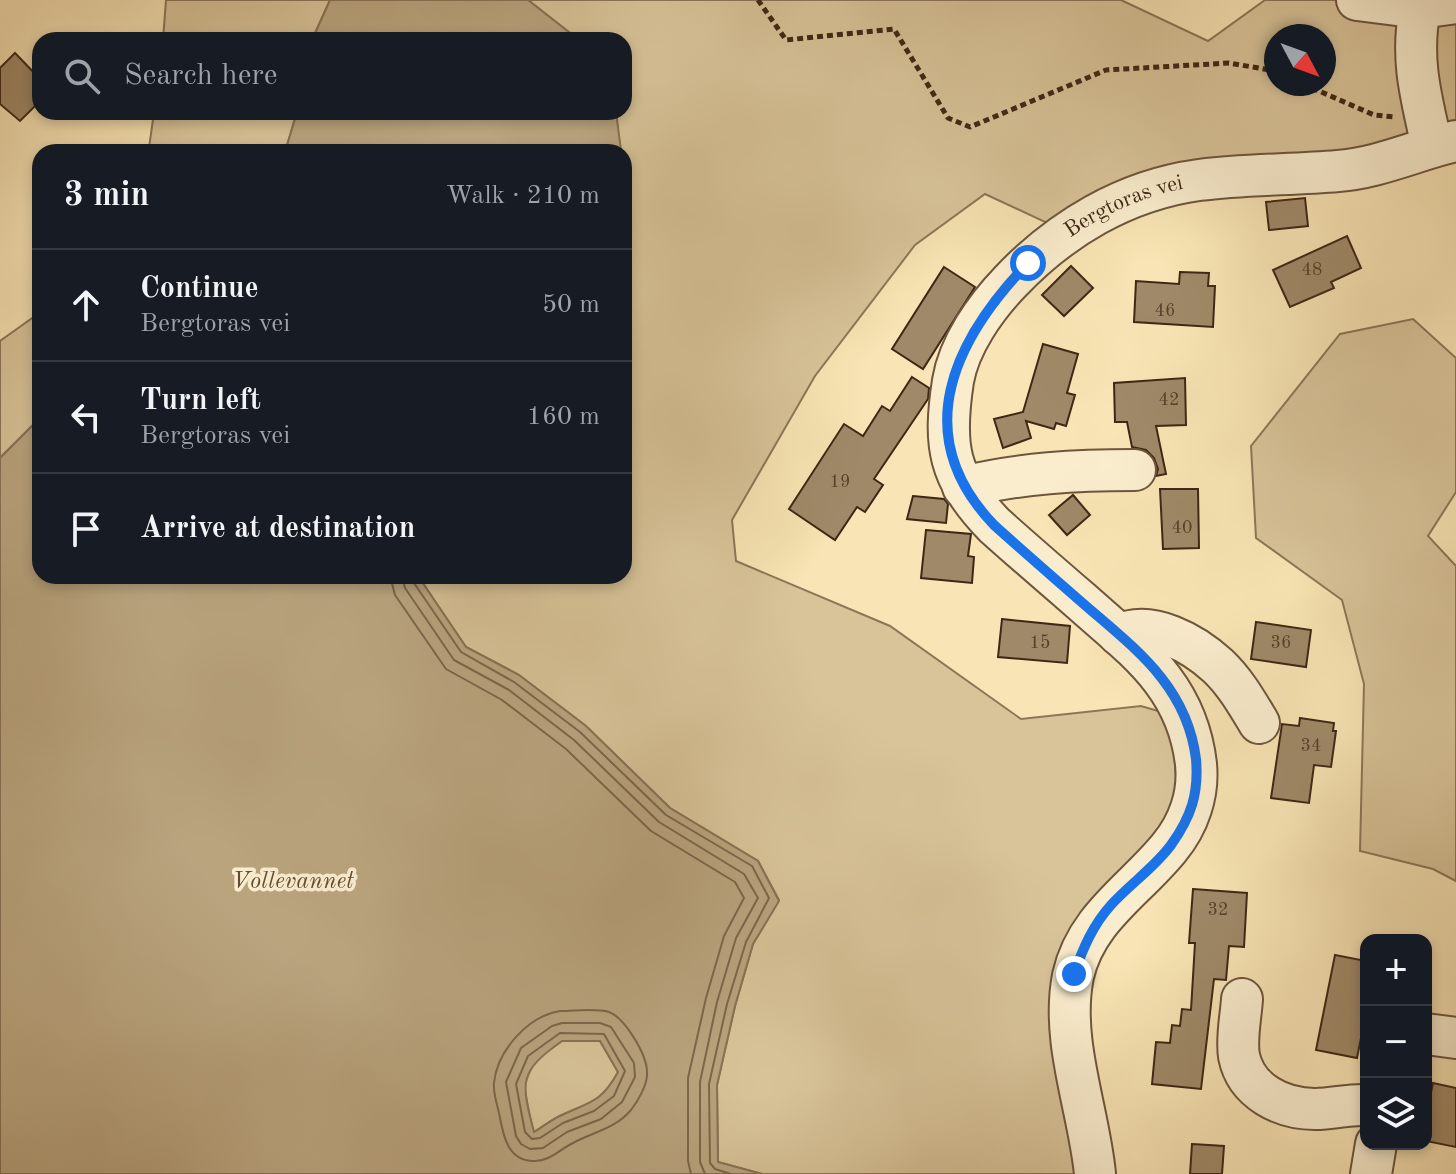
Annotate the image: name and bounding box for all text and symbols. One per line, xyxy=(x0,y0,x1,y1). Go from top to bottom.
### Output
north arrow xyxy=(1264,24,1336,96)
search box xyxy=(32,32,632,120)
icon: search xyxy=(60,54,104,98)
text: Search here xyxy=(124,61,278,91)
street label: Bergtoras vei xyxy=(1061,172,1185,242)
text: 3 min xyxy=(64,179,149,213)
text: Walk · 210 m xyxy=(446,183,600,209)
route start xyxy=(1010,245,1046,281)
house number: 48 xyxy=(1302,261,1322,279)
text: Continue xyxy=(140,274,259,304)
icon: ahead xyxy=(64,283,108,327)
text: 50 m xyxy=(542,292,600,318)
house number: 46 xyxy=(1155,302,1175,320)
text: Bergtoras vei xyxy=(140,311,290,337)
text: Turn left xyxy=(140,386,261,416)
house number: 42 xyxy=(1159,391,1179,409)
icon: left xyxy=(64,395,108,439)
text: 160 m xyxy=(527,404,600,430)
text: Bergtoras vei xyxy=(140,423,290,449)
house number: 19 xyxy=(830,473,850,491)
icon: arrive xyxy=(64,507,108,551)
text: Arrive at destination xyxy=(140,514,415,544)
house number: 40 xyxy=(1172,519,1192,537)
house number: 15 xyxy=(1030,634,1050,652)
house number: 36 xyxy=(1271,634,1291,652)
house number: 34 xyxy=(1301,737,1321,755)
water label: Vollevannet xyxy=(232,870,354,894)
house number: 32 xyxy=(1208,901,1228,919)
map controls xyxy=(1360,934,1432,1150)
button: + xyxy=(1360,934,1432,1006)
route end xyxy=(1056,956,1092,992)
button: − xyxy=(1360,1006,1432,1078)
button: layers xyxy=(1360,1078,1432,1150)

